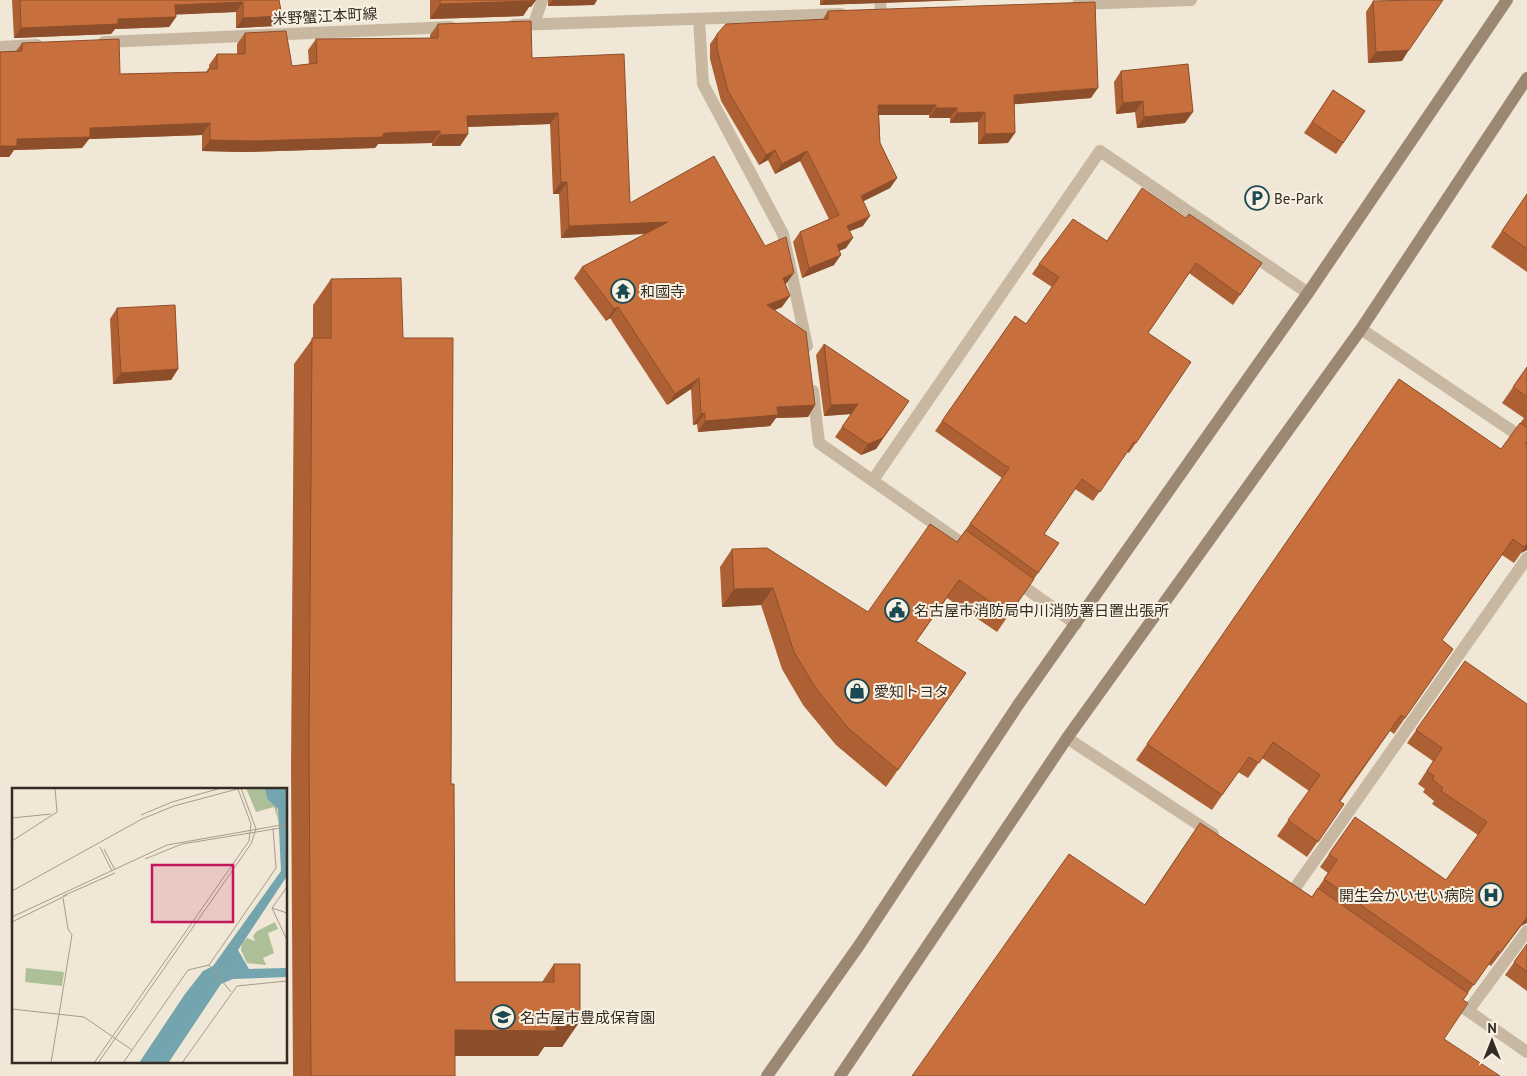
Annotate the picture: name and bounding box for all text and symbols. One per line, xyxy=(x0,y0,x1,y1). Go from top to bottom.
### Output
street label: 米野蟹江本町線 xyxy=(272,4,378,28)
parking icon: Be-Park xyxy=(1244,185,1270,211)
place label: Be-Park xyxy=(1274,189,1324,208)
temple icon: 和國寺 xyxy=(610,278,636,304)
place label: 和國寺 xyxy=(640,282,685,301)
public building icon: 名古屋市消防局中川消防署日置出張所 xyxy=(884,597,910,623)
place label: 名古屋市消防局中川消防署日置出張所 xyxy=(914,601,1169,620)
shop icon: 愛知トヨタ xyxy=(844,678,870,704)
place label: 愛知トヨタ xyxy=(874,682,949,701)
inset map xyxy=(12,788,288,1064)
hospital icon: 開生会かいせい病院 xyxy=(1478,882,1504,908)
place label: 開生会かいせい病院 xyxy=(1339,886,1474,905)
school or university icon: 名古屋市豊成保育園 xyxy=(490,1004,516,1030)
place label: 名古屋市豊成保育園 xyxy=(520,1008,655,1027)
north arrow xyxy=(1467,1016,1517,1066)
text: N xyxy=(1487,1019,1497,1037)

